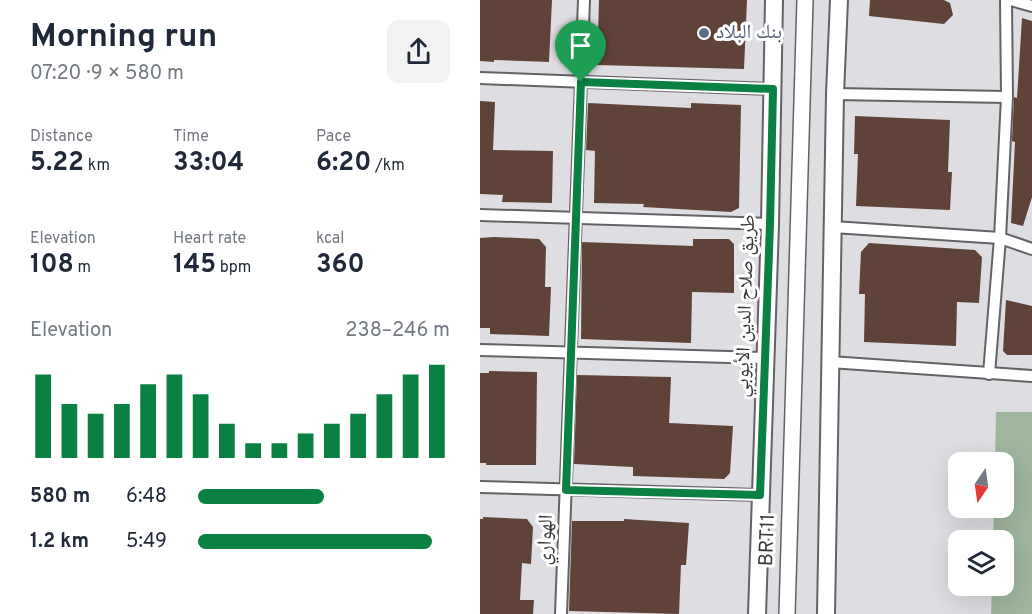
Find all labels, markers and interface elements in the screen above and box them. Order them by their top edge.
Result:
text: Morning run [30,17,217,59]
button: share [387,20,450,83]
pin [555,20,606,82]
place label: بنك البلاد [716,20,782,46]
marker: بنك البلاد [697,26,711,40]
icon: arrive [564,29,597,62]
text: 07:20 · 9 × 580 m [30,61,184,87]
text: Distance [30,127,93,147]
text: Time [173,127,209,147]
text: Pace [316,127,351,147]
text: 5.22 [30,147,84,180]
text: 33:04 [173,147,244,180]
text: 6:20 [316,147,371,180]
text: km [84,156,110,176]
text: /km [371,156,405,176]
street label: طريق صلاح الدين الأيوبي [730,214,763,398]
text: Elevation [30,229,96,249]
text: Heart rate [173,229,246,249]
text: kcal [316,229,344,249]
text: 108 [30,249,74,282]
text: 145 [173,249,216,282]
text: 360 [316,249,365,282]
text: m [74,258,91,278]
text: bpm [216,258,251,278]
text: Elevation [30,318,112,344]
text: 238–246 m [345,318,450,344]
north arrow [948,452,1014,518]
map controls [948,452,1014,596]
text: 580 m [30,484,90,510]
text: 6:48 [126,484,167,510]
street label: BRT11 [754,513,782,567]
street label: الهواري [532,514,561,566]
text: 1.2 km [30,529,89,555]
text: 5:49 [126,529,167,555]
button: layers [948,530,1014,596]

